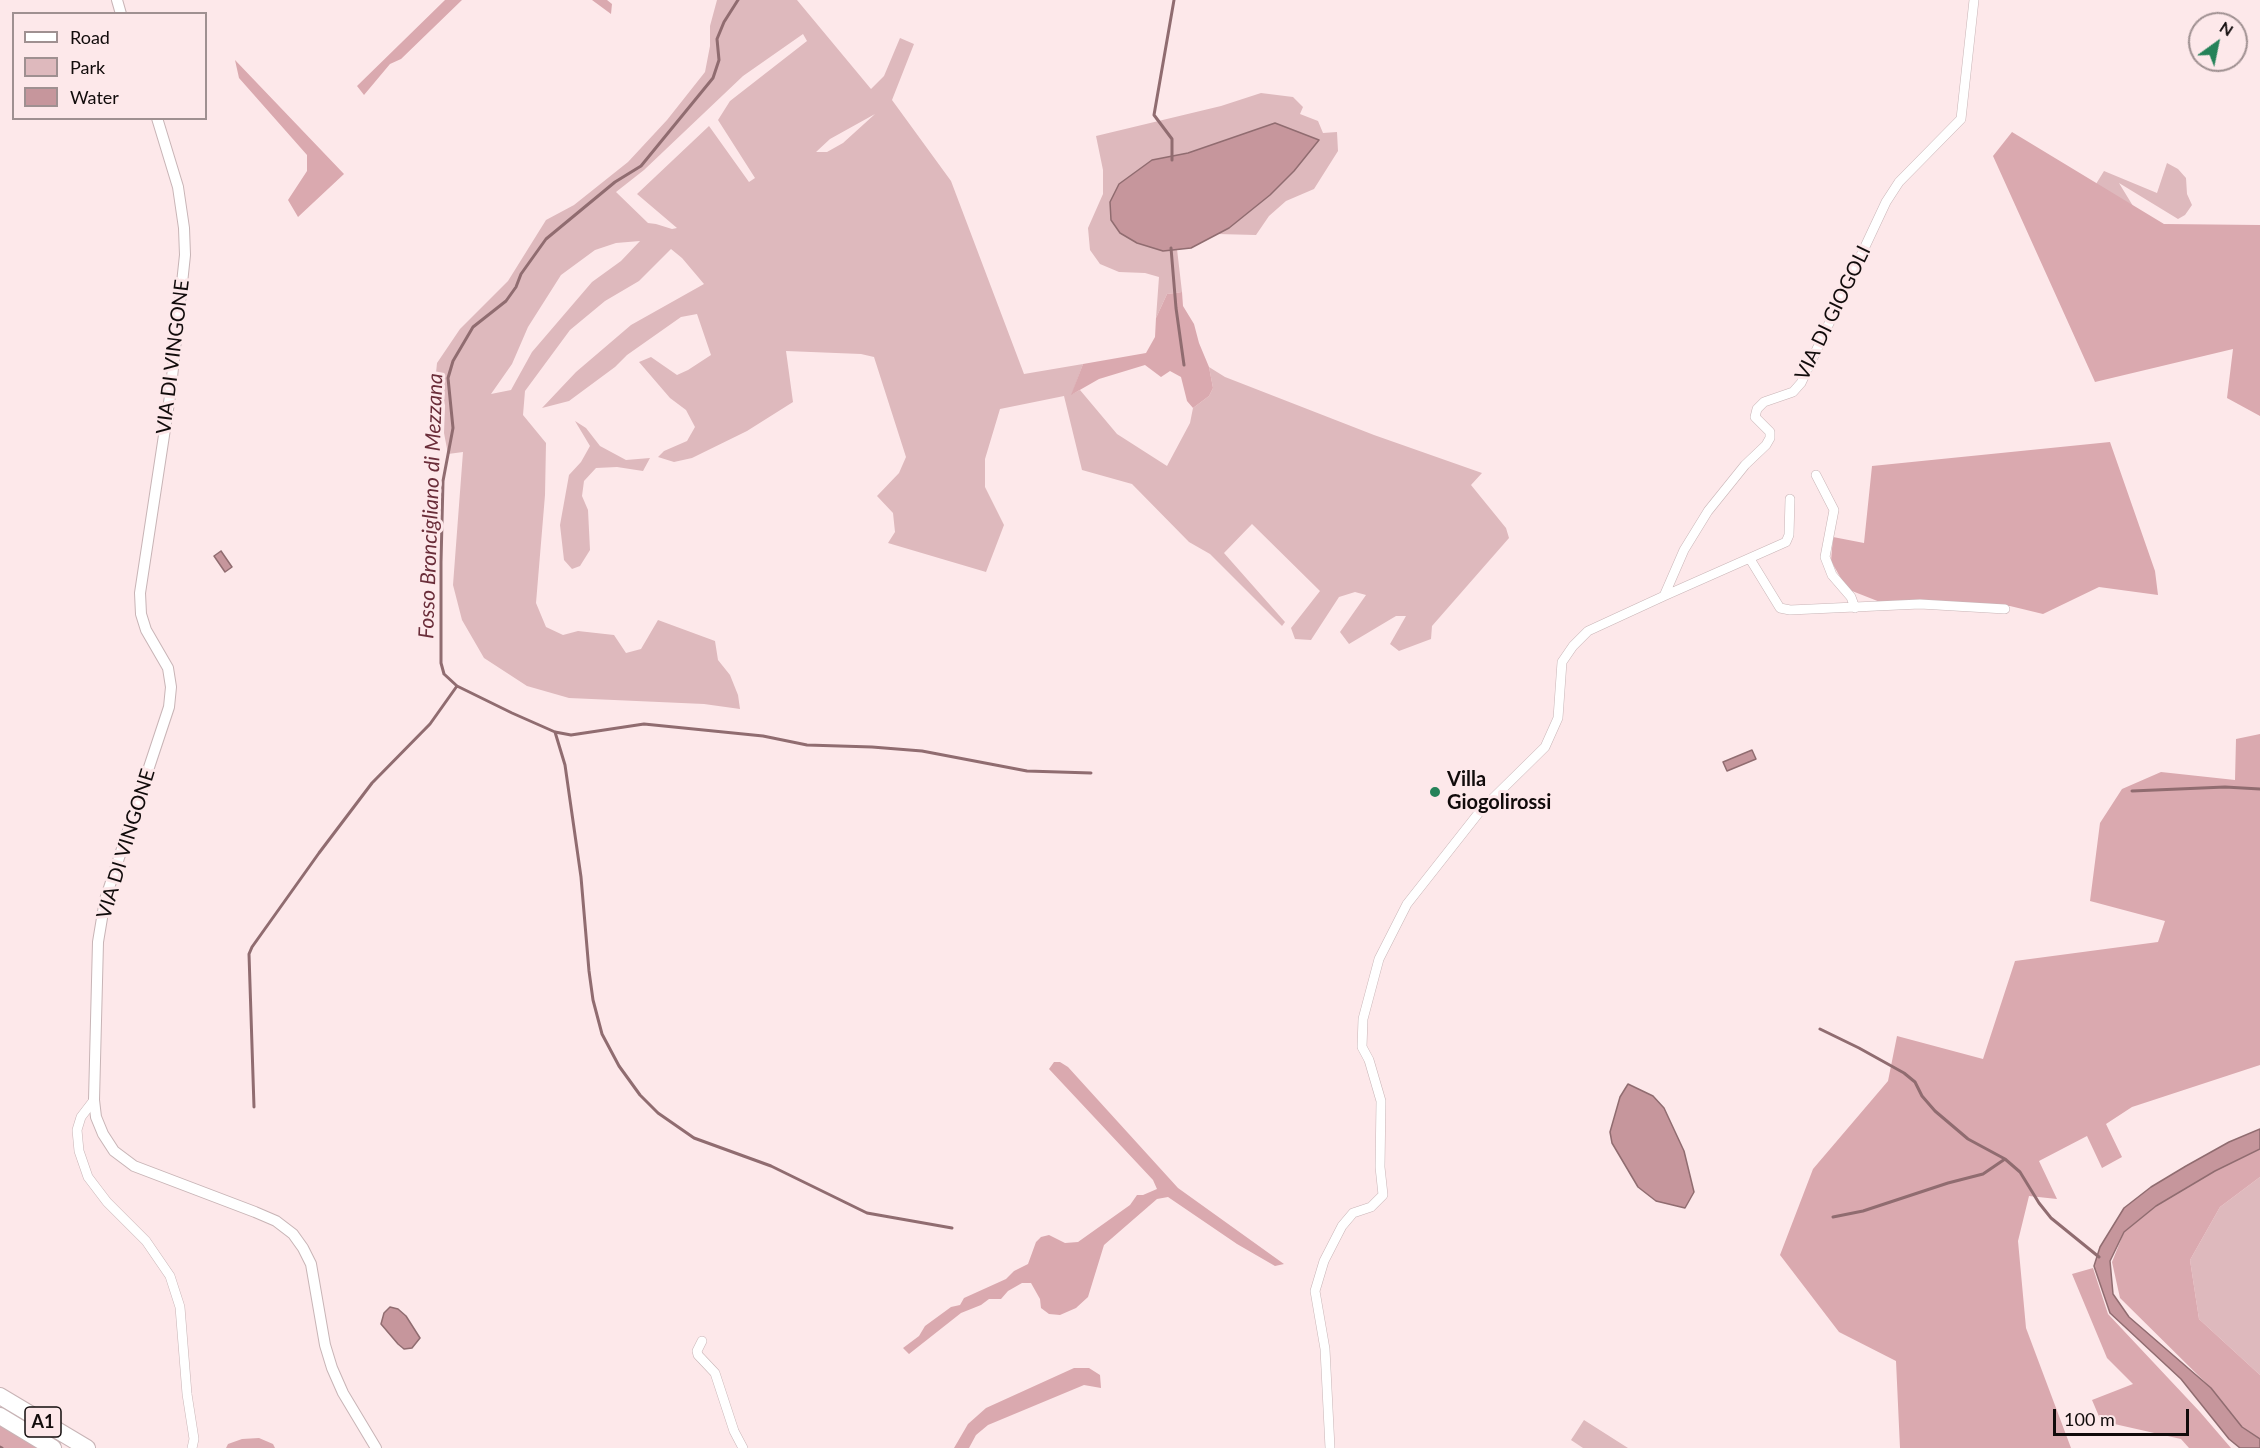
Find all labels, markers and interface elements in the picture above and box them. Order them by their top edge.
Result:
legend [12,12,207,120]
north arrow [2188,12,2248,72]
text: N [2217,17,2237,39]
text: Road [70,26,110,48]
text: Park [70,56,105,78]
text: Water [70,86,119,108]
street label: VIA DI GIOGOLI [1790,242,1876,384]
street label: VIA DI VINGONE [152,278,194,436]
water label: Fosso Broncigliano di Mezzana [414,373,448,639]
street label: VIA DI VINGONE [92,766,160,922]
place label: Villa Giogolirossi [1447,768,1551,815]
marker: Villa Giogolirossi [1428,785,1442,799]
scale bar [2056,1397,2192,1435]
road number: A1 [25,1407,61,1437]
text: 100 m [2064,1408,2115,1430]

